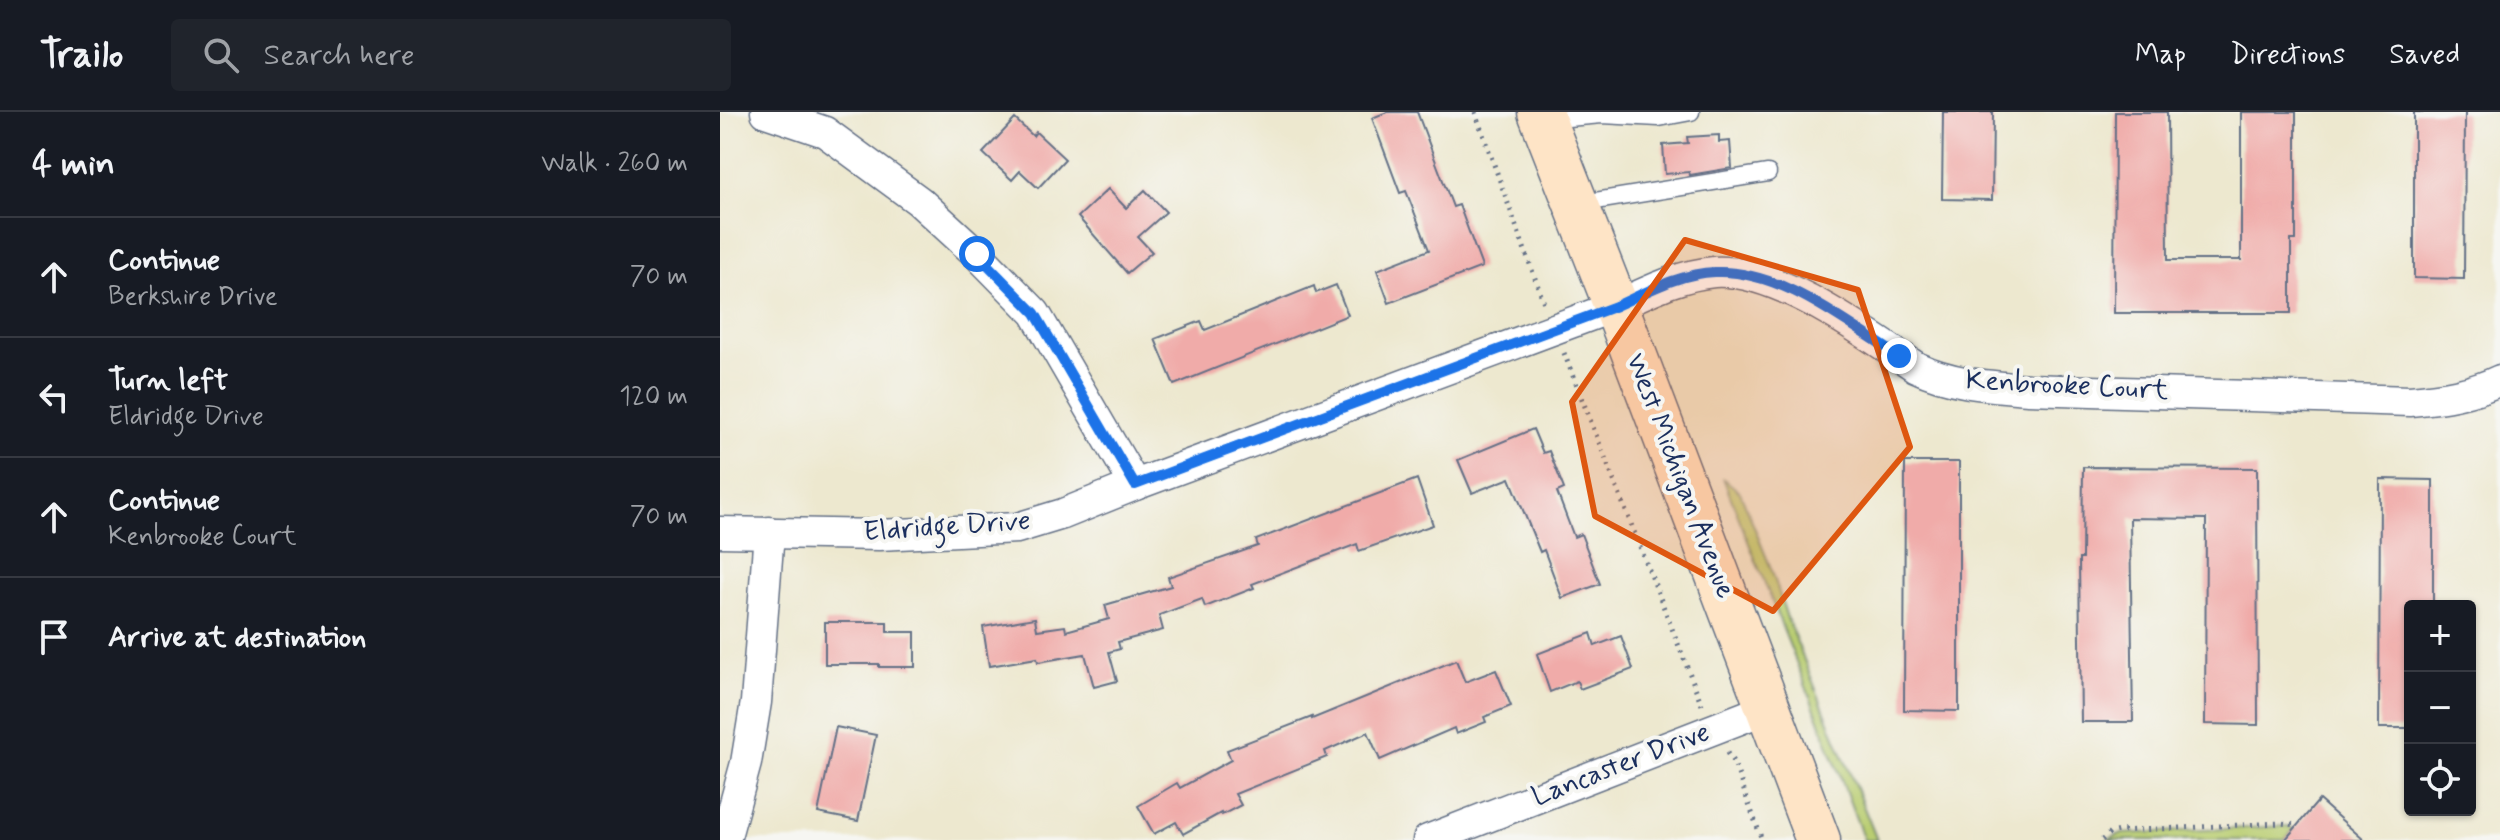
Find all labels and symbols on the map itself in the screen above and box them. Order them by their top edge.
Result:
route start [959,236,995,272]
route end [1881,338,1917,374]
street label: West Michigan Avenue [1616,348,1744,604]
street label: Kenbrooke Court [1965,362,2170,410]
street label: Eldridge Drive [862,503,1032,554]
street label: Lancaster Drive [1527,714,1715,816]

